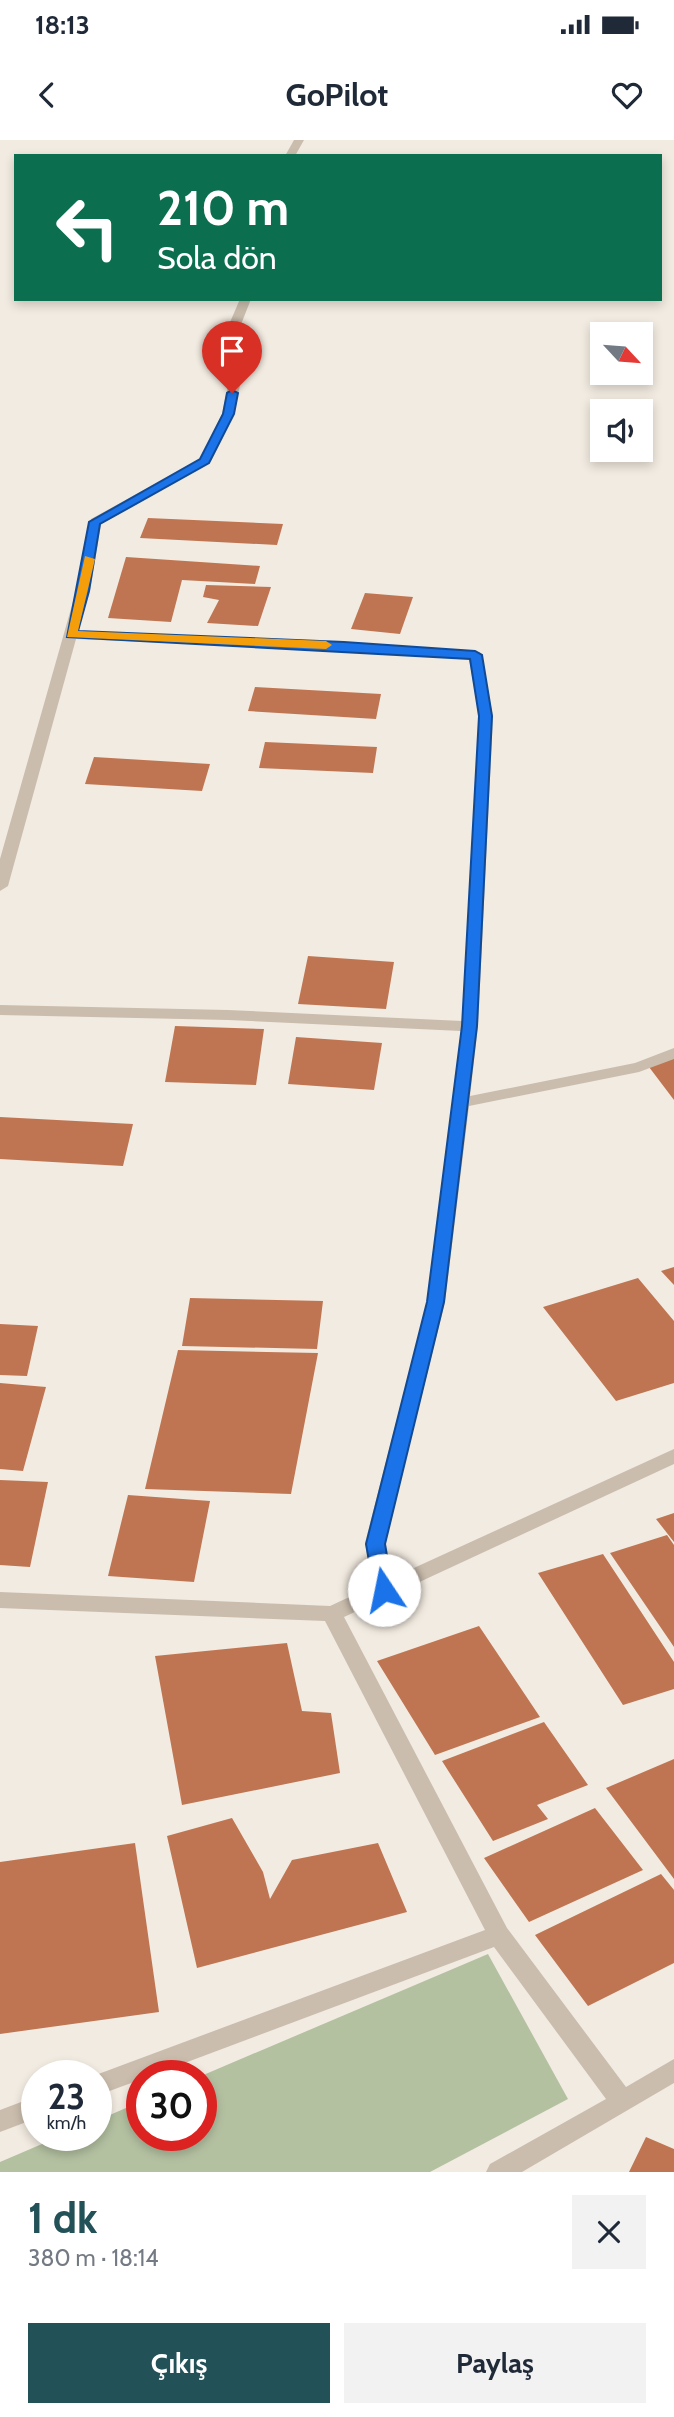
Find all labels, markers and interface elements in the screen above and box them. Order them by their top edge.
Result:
text: 18:13 [35,9,90,41]
text: GoPilot [286,75,388,114]
icon: back [28,76,66,114]
icon: heart [608,76,646,114]
text: 210 m [157,178,289,237]
icon: left [42,182,133,273]
text: Sola dön [157,238,277,277]
pin [202,321,262,393]
north arrow [590,322,653,385]
map controls [590,322,653,462]
icon: arrive [213,332,251,370]
button: sound [590,399,653,462]
position arrow [347,1553,421,1627]
speed limit sign: 30 [126,2060,217,2151]
text: 23 [48,2075,85,2118]
text: km/h [47,2112,86,2134]
text: 1 dk [28,2192,97,2244]
button: close [572,2195,646,2269]
text: 380 m · 18:14 [28,2244,159,2272]
button: Çıkış [28,2323,330,2403]
button: Paylaş [344,2323,646,2403]

